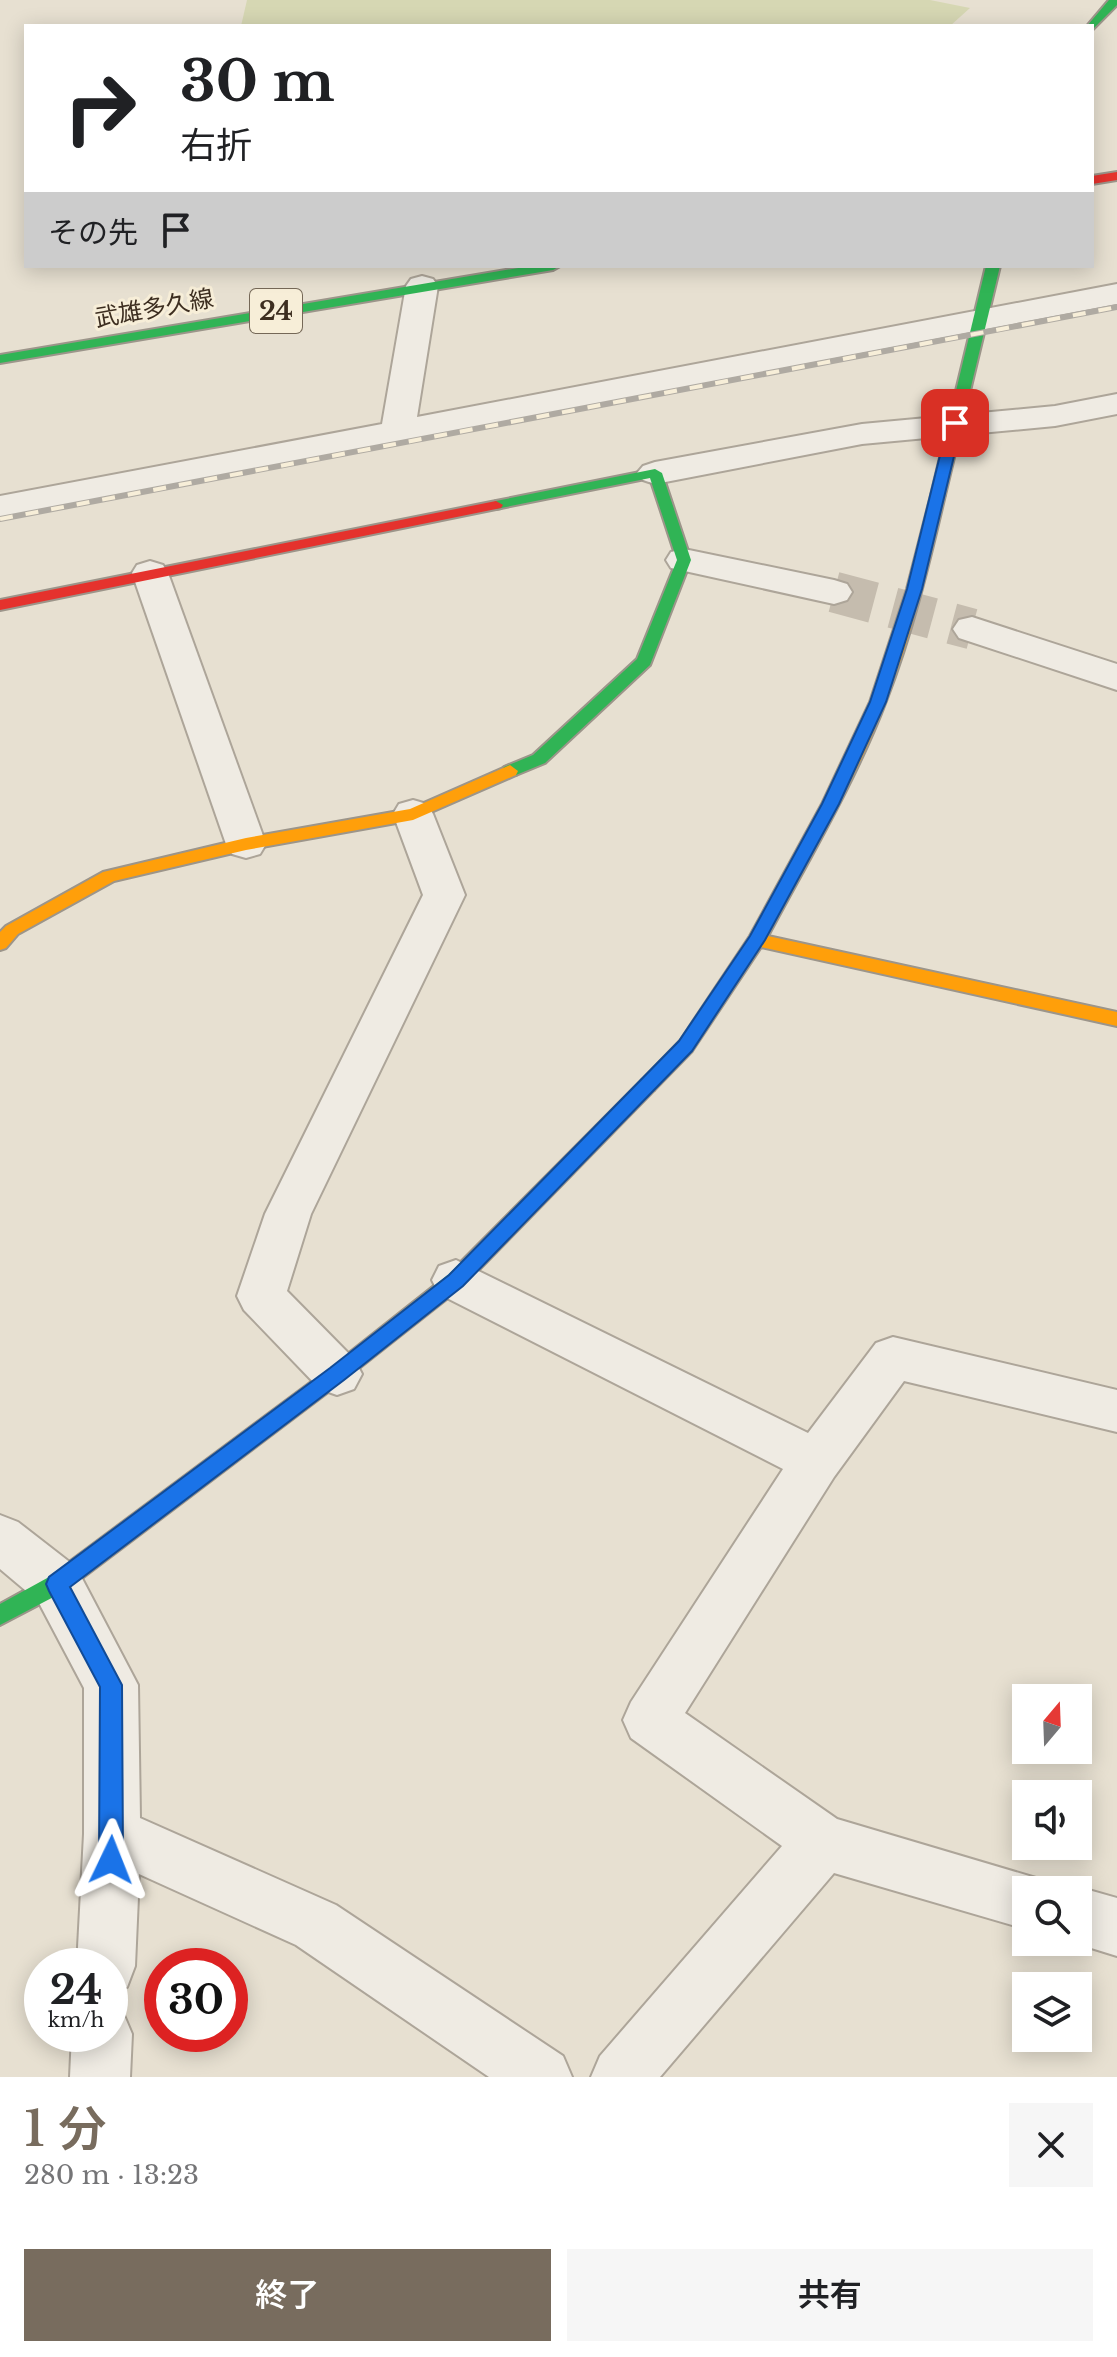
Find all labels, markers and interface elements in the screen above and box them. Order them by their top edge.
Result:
text: 30 m [180,47,335,116]
icon: right [48,56,152,160]
text: 右折 [180,123,252,168]
icon: arrive [154,208,198,252]
text: その先 [48,214,138,251]
street label: 武雄多久線 [92,283,216,333]
road number: 24 [250,289,302,333]
pin [921,389,989,457]
icon: arrive [933,401,977,445]
north arrow [1012,1684,1092,1764]
map controls [1012,1684,1092,2052]
button: sound [1012,1780,1092,1860]
position arrow [69,1818,153,1902]
button: search [1012,1876,1092,1956]
speed limit sign: 30 [144,1948,248,2052]
text: 24 [50,1965,102,2015]
button: layers [1012,1972,1092,2052]
text: km/h [48,2008,104,2032]
text: 1 分 [24,2099,106,2159]
button: close [1009,2103,1093,2187]
text: 280 m · 13:23 [24,2159,199,2191]
button: 終了 [24,2249,551,2341]
button: 共有 [567,2249,1093,2341]

